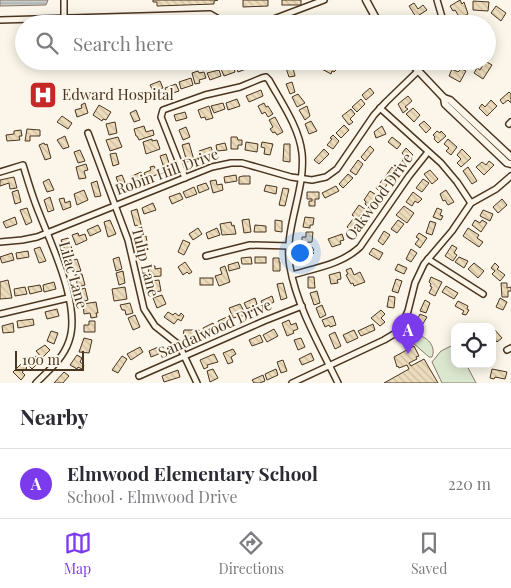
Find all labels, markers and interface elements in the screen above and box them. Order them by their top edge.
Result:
search box [15,15,496,70]
icon: search [33,29,61,57]
text: Search here [73,30,173,56]
hospital icon: Edward Hospital [28,80,58,110]
place label: Edward Hospital [62,84,174,104]
street label: Robin Hill Drive [112,143,221,199]
street label: Oakwood Drive [340,149,417,244]
street label: Tulip Lane [128,225,164,299]
street label: Lilac Lane [55,239,93,311]
your location [287,240,313,266]
street label: Sandalwood Drive [155,294,274,362]
pin: A [392,313,424,354]
map controls [451,323,496,368]
button: locate [451,323,496,368]
scale bar [15,348,84,371]
text: 100 m [22,350,60,369]
text: Nearby [20,402,89,430]
text: Elmwood Elementary School [67,460,318,486]
text: A [31,473,41,494]
text: 220 m [448,473,491,494]
text: School · Elmwood Drive [67,486,238,507]
tab: Map [64,529,92,578]
tab: Directions [219,529,284,578]
tab: Saved [411,529,447,578]

